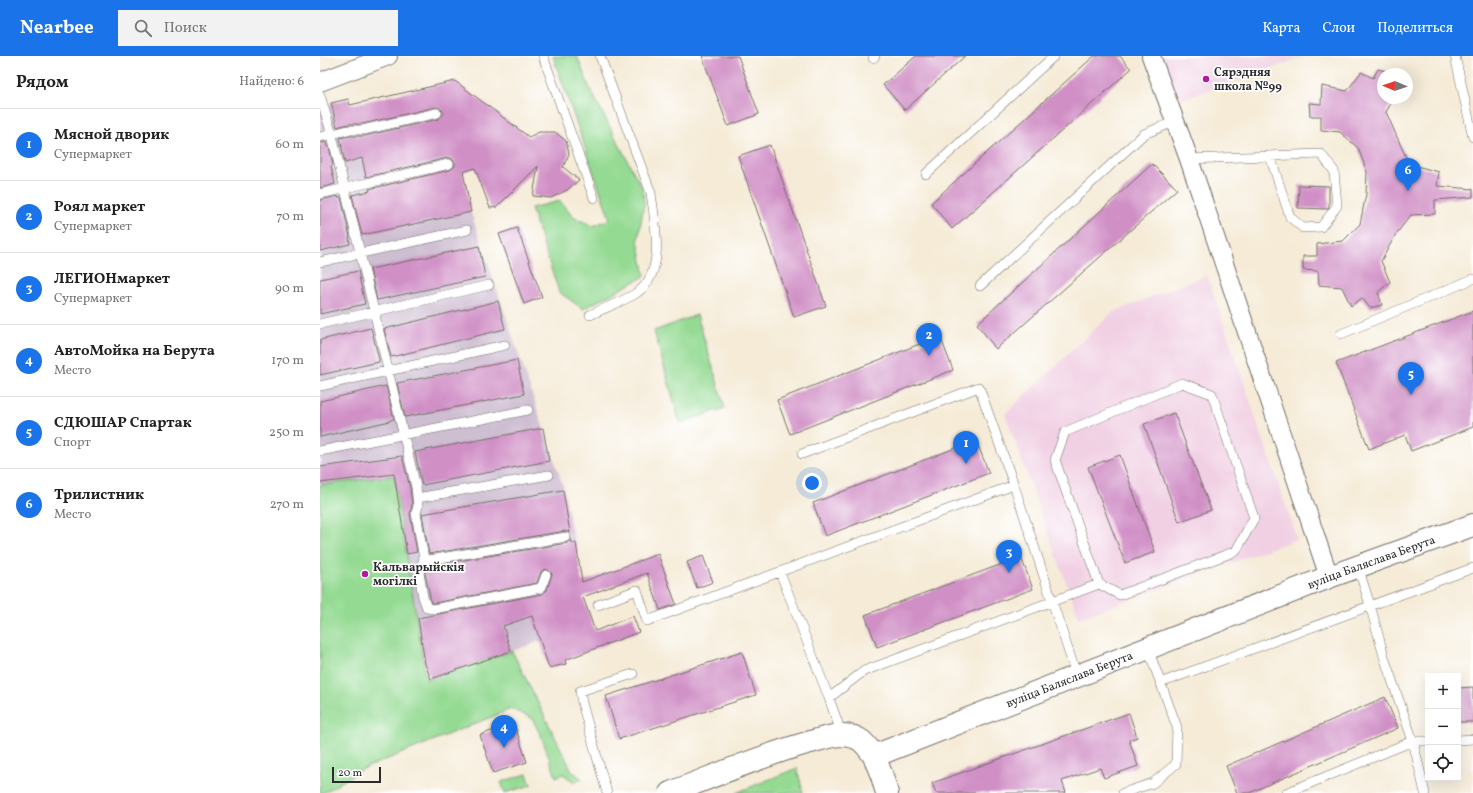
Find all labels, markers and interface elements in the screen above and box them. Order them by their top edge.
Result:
search box [118,10,398,46]
text: Nearbee [20,15,94,41]
icon: search [132,17,154,39]
text: Поиск [164,18,207,39]
text: Карта [1262,19,1300,38]
text: Слои [1322,19,1355,38]
text: Поделиться [1377,19,1453,38]
place label: Сярэдняя школа №99 [1214,65,1282,95]
north arrow [1377,68,1413,104]
text: Рядом [16,71,69,94]
text: Найдено: 6 [239,73,304,91]
marker: Сярэдняя школа №99 [1201,74,1211,84]
text: Мясной дворик [54,125,169,146]
text: 1 [26,136,32,154]
text: 60 m [276,136,304,154]
text: Супермаркет [54,146,132,164]
pin: 6 [1395,158,1421,191]
text: Роял маркет [54,197,145,218]
text: 2 [26,208,32,226]
text: 70 m [276,208,304,226]
text: Супермаркет [54,218,132,236]
text: ЛЕГИОНмаркет [54,269,170,290]
text: 3 [26,280,32,298]
text: 90 m [275,280,304,298]
text: Супермаркет [54,290,132,308]
pin: 2 [916,323,942,356]
text: АвтоМойка на Берута [54,341,215,362]
text: 4 [25,352,33,370]
text: 170 m [271,352,304,370]
text: Место [54,362,91,380]
pin: 5 [1398,362,1424,395]
text: СДЮШАР Спартак [54,413,192,434]
text: 5 [26,424,32,442]
text: 250 m [269,424,304,442]
pin: 1 [953,431,979,464]
text: Спорт [54,434,91,452]
your location [802,473,822,493]
text: Трилистник [54,485,144,506]
text: 6 [25,496,33,514]
text: 270 m [270,496,304,514]
text: Место [54,506,91,524]
street label: вуліца Баляслава Берута [1305,532,1438,594]
pin: 3 [996,540,1022,573]
place label: Кальварыйскія могілкі [373,560,465,590]
marker: Кальварыйскія могілкі [360,569,370,579]
street label: вуліца Баляслава Берута [1004,648,1135,712]
map controls [1425,673,1461,781]
button: + [1425,673,1461,709]
button: − [1425,709,1461,745]
pin: 4 [491,715,517,748]
button: locate [1425,745,1461,781]
scale bar [332,765,381,784]
text: 20 m [338,766,362,781]

